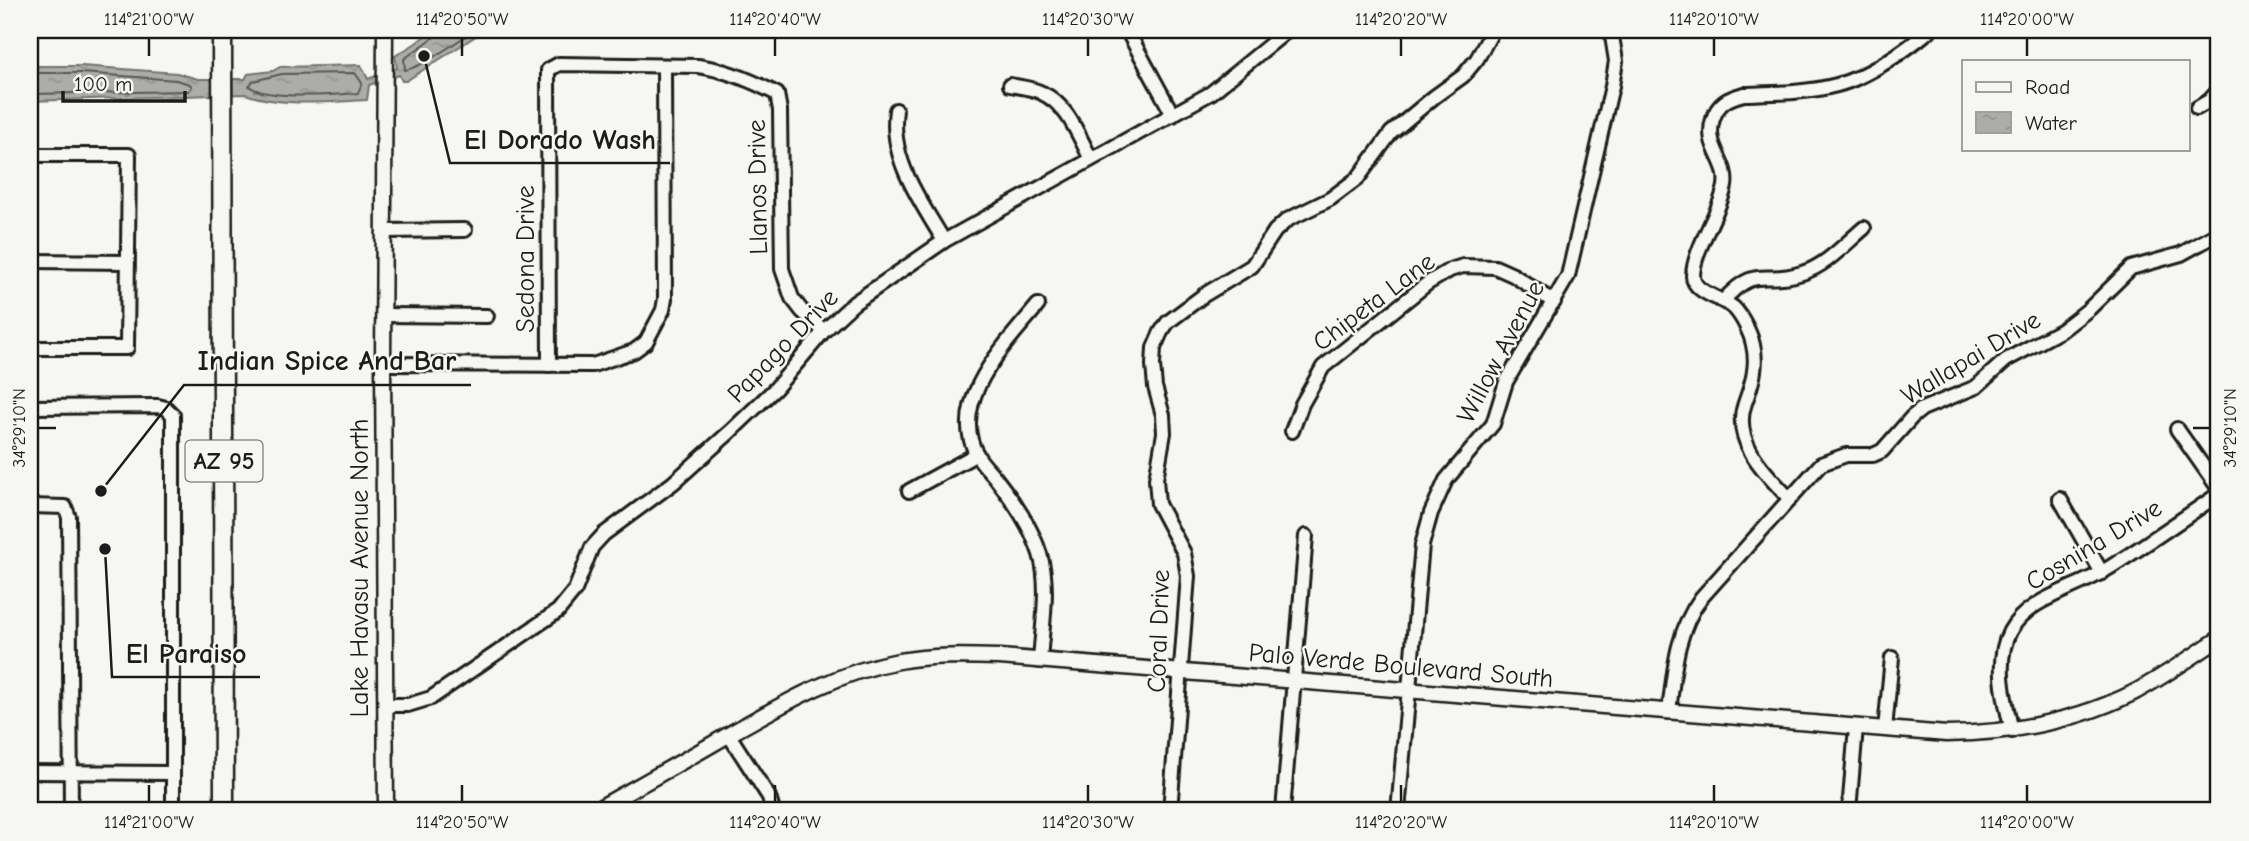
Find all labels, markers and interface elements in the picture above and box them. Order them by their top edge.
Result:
text: 114°21'00"W [104,9,194,30]
text: 114°20'50"W [416,9,509,30]
text: 114°20'40"W [729,9,821,30]
text: 114°20'30"W [1042,9,1134,30]
text: 114°20'20"W [1355,9,1447,30]
text: 114°20'10"W [1669,9,1759,30]
text: 114°20'00"W [1980,9,2074,30]
scale bar [63,60,186,104]
legend [1962,60,2190,150]
text: 100 m [74,72,132,96]
text: Road [2025,75,2070,99]
text: Water [2025,111,2078,135]
callout: El Dorado Wash [450,114,670,163]
street label: Llanos Drive [742,119,774,255]
text: El Dorado Wash [464,124,656,156]
street label: Sedona Drive [511,185,541,333]
street label: Chipeta Lane [1307,246,1441,358]
street label: Willow Avenue [1451,276,1551,428]
street label: Papago Drive [721,283,845,409]
street label: Wallapai Drive [1896,305,2046,411]
callout: Indian Spice And Bar [184,336,471,385]
text: Indian Spice And Bar [198,345,457,377]
text: 34°29'10"N [9,388,30,468]
text: 34°29'10"N [2220,388,2241,468]
street label: Lake Havasu Avenue North [345,419,375,717]
road number: AZ 95 [186,440,262,482]
street label: Cosnina Drive [2021,493,2167,597]
street label: Coral Drive [1142,569,1176,693]
callout: El Paraiso [112,628,260,677]
text: El Paraiso [126,638,246,670]
street label: Palo Verde Boulevard South [1247,638,1555,694]
text: 114°21'00"W [104,812,194,833]
text: 114°20'50"W [416,812,509,833]
text: 114°20'40"W [729,812,821,833]
text: 114°20'30"W [1042,812,1134,833]
text: 114°20'20"W [1355,812,1447,833]
text: 114°20'10"W [1669,812,1759,833]
text: 114°20'00"W [1980,812,2074,833]

